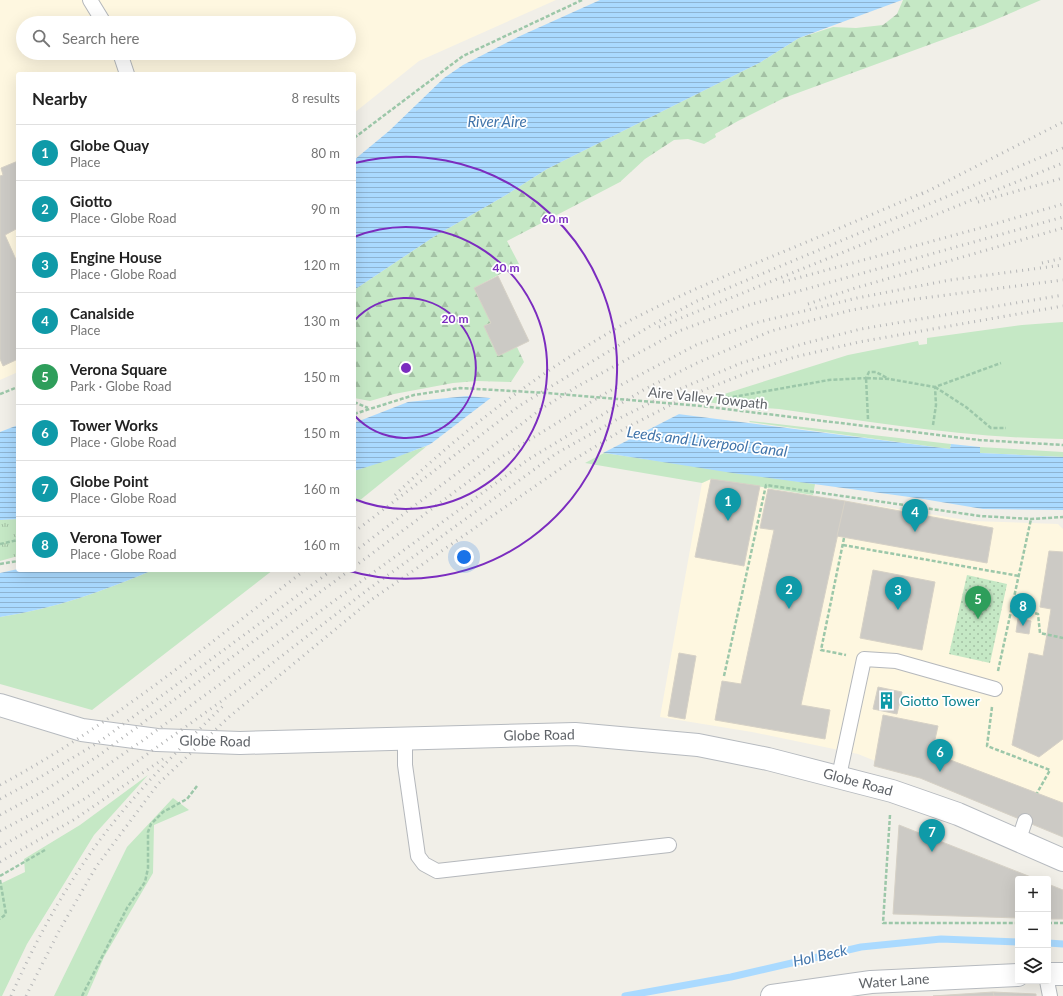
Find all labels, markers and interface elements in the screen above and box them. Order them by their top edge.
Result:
search box [16,16,356,60]
icon: search [30,27,52,49]
text: Search here [62,29,139,47]
text: Nearby [32,88,87,109]
text: 8 results [292,90,340,106]
water label: River Aire [467,112,527,130]
text: Globe Quay [70,136,149,154]
text: 1 [41,145,49,161]
text: 80 m [311,145,340,161]
text: Place [70,154,100,170]
text: Giotto [70,192,112,210]
text: 2 [41,201,49,217]
text: 90 m [311,201,340,217]
text: Place · Globe Road [70,210,176,226]
text: 60 m [542,211,568,226]
text: Engine House [70,248,162,266]
text: 3 [41,257,49,273]
text: 120 m [303,257,340,273]
text: 40 m [493,260,519,275]
text: Place · Globe Road [70,266,176,282]
text: Canalside [70,304,134,322]
text: 20 m [442,311,468,326]
text: 4 [41,313,49,329]
text: 130 m [303,313,340,329]
text: Place [70,322,100,338]
text: Verona Square [70,360,167,378]
centre of rings [399,361,413,375]
text: 5 [41,369,49,385]
text: 150 m [303,369,340,385]
text: Park · Globe Road [70,378,172,394]
street label: Aire Valley Towpath [647,383,769,412]
text: Tower Works [70,416,158,434]
water label: Leeds and Liverpool Canal [626,422,789,460]
text: 6 [41,425,49,441]
text: 150 m [303,425,340,441]
text: Place · Globe Road [70,434,176,450]
text: Globe Point [70,472,149,490]
text: 7 [41,481,49,497]
text: 160 m [303,481,340,497]
pin: 1 [715,488,741,521]
text: Place · Globe Road [70,490,176,506]
pin: 4 [902,499,928,532]
text: Verona Tower [70,528,162,546]
text: 8 [41,537,49,553]
text: 160 m [303,537,340,553]
text: Place · Globe Road [70,546,176,562]
your location [454,547,474,567]
pin: 2 [776,576,802,609]
pin: 3 [885,577,911,610]
pin: 5 [965,586,991,619]
pin: 8 [1010,593,1036,626]
building icon: Giotto Tower [877,691,897,711]
place label: Giotto Tower [900,692,980,709]
street label: Globe Road [503,725,575,744]
street label: Globe Road [179,731,251,750]
pin: 6 [927,739,953,772]
street label: Globe Road [822,764,895,799]
pin: 7 [919,819,945,852]
map controls [1015,876,1051,984]
button: + [1015,876,1051,912]
button: − [1015,912,1051,948]
water label: Hol Beck [791,940,850,970]
button: layers [1015,948,1051,984]
street label: Water Lane [858,970,930,991]

